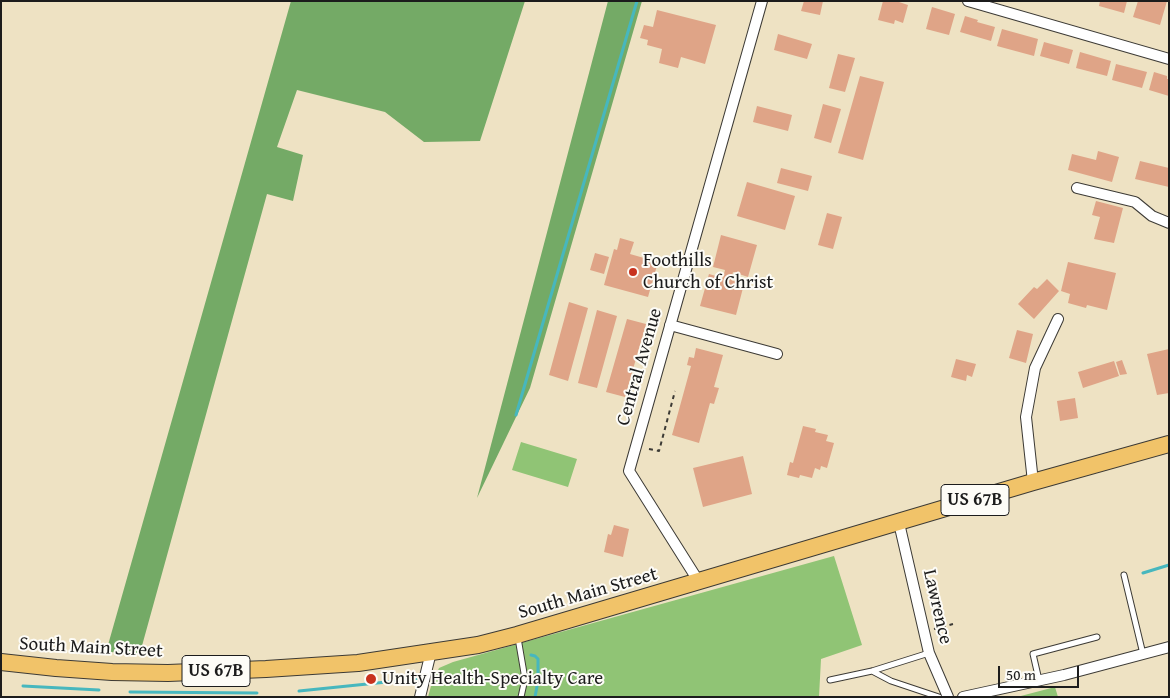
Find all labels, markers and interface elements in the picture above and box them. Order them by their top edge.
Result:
place label: Foothills Church of Christ [643,250,773,294]
marker: Foothills Church of Christ [627,266,639,278]
street label: Central Avenue [612,306,668,428]
road number: US 67B [941,484,1009,516]
street label: South Main Street [516,563,660,625]
street label: Lawrence [917,567,957,647]
street label: South Main Street [19,633,163,663]
road number: US 67B [182,656,250,686]
scale bar [1000,656,1081,688]
text: 50 m [1006,664,1036,685]
place label: Unity Health-Specialty Care [382,668,603,690]
marker: Unity Health-Specialty Care [364,672,378,686]

